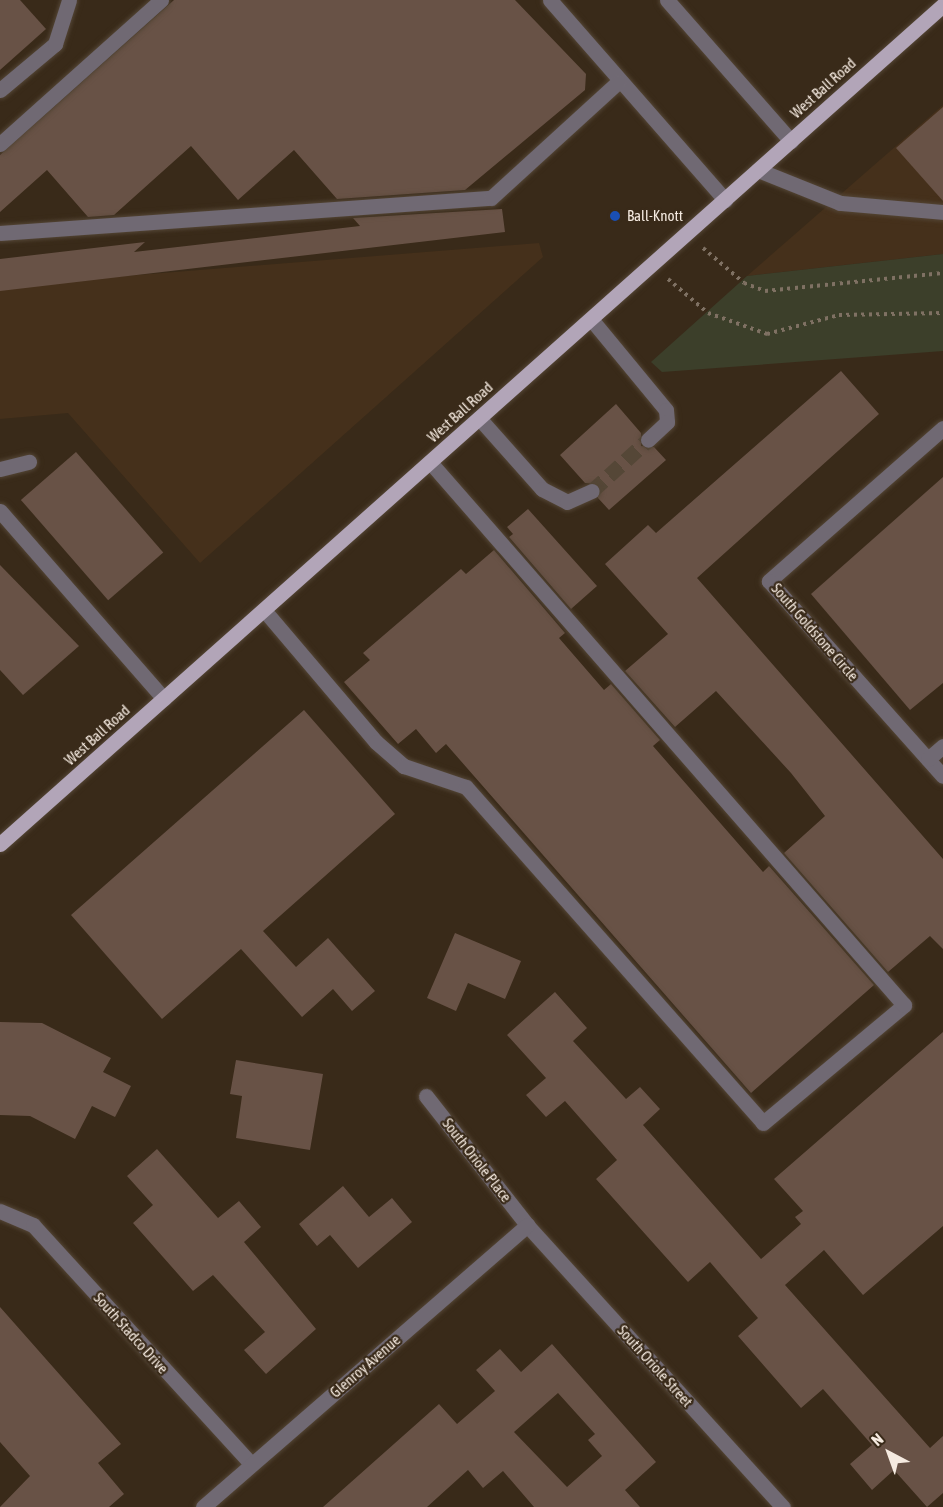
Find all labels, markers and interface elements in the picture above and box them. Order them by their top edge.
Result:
street label: West Ball Road [787,54,859,122]
place label: Ball-Knott [627,207,683,225]
marker: Ball-Knott [608,209,622,223]
street label: West Ball Road [424,378,496,446]
street label: South Goldstone Circle [768,579,862,685]
street label: West Ball Road [61,701,133,769]
street label: South Oriole Place [439,1115,515,1205]
street label: South Stadco Drive [90,1289,172,1377]
street label: South Oriole Street [614,1322,696,1410]
street label: Glenroy Avenue [326,1331,404,1401]
north arrow [859,1423,919,1483]
text: N [868,1430,887,1449]

